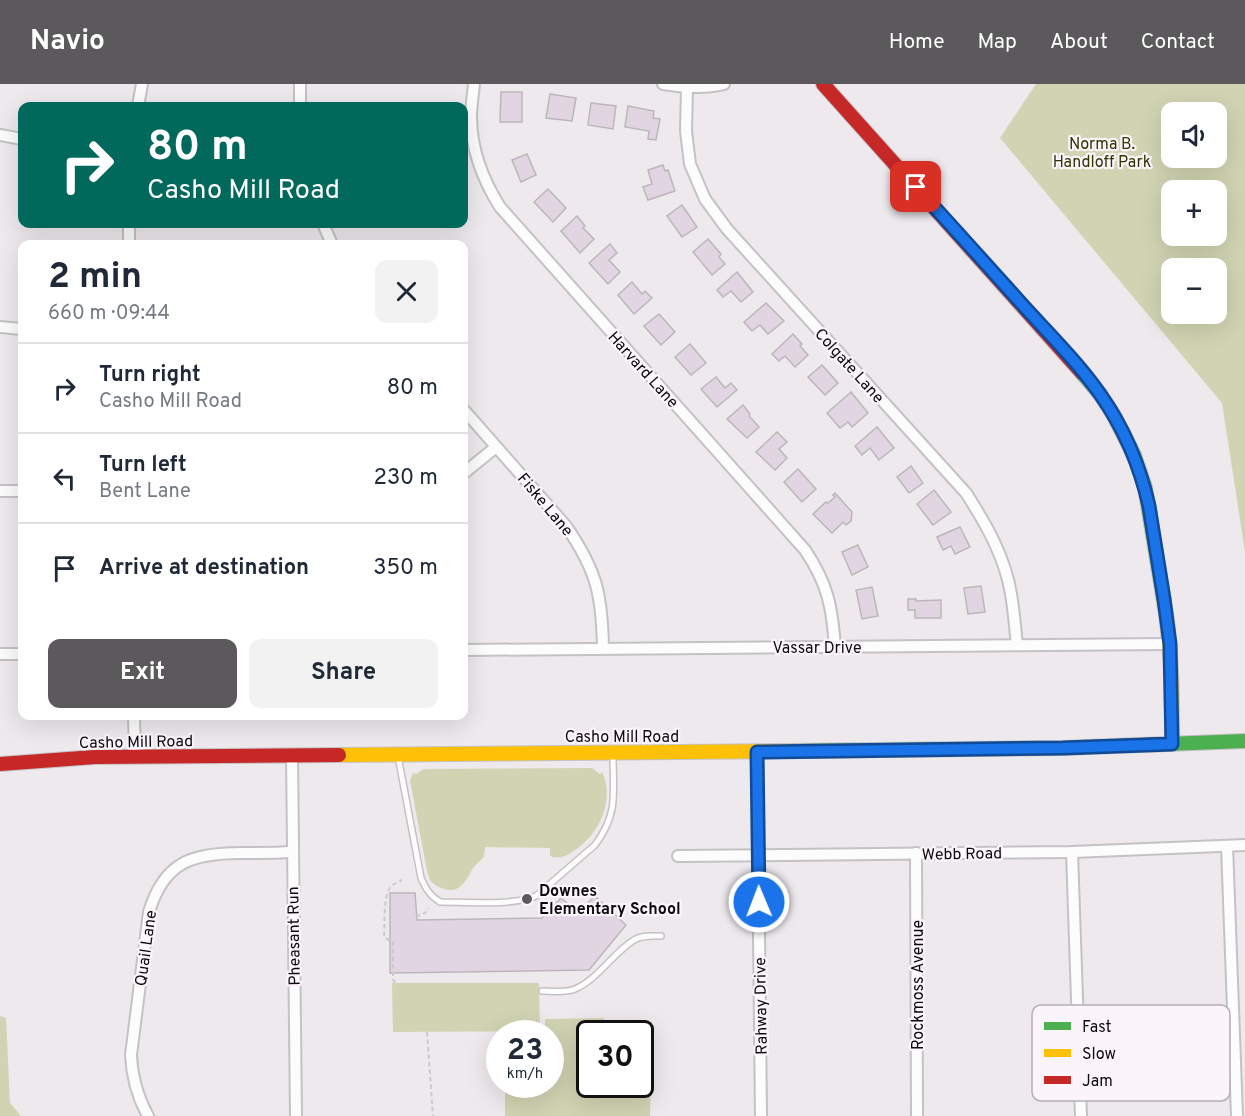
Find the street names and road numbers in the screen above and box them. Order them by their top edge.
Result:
street label: Colgate Lane [809,325,888,408]
street label: Harvard Lane [603,328,682,413]
street label: Fiske Lane [512,470,577,541]
street label: Vassar Drive [772,639,862,659]
street label: Casho Mill Road [565,728,679,748]
street label: Casho Mill Road [79,732,193,754]
street label: Webb Road [922,844,1002,866]
street label: Pheasant Run [284,886,306,986]
street label: Quail Lane [132,909,162,988]
street label: Rockmoss Avenue [909,920,929,1050]
street label: Rahway Drive [751,957,773,1055]

